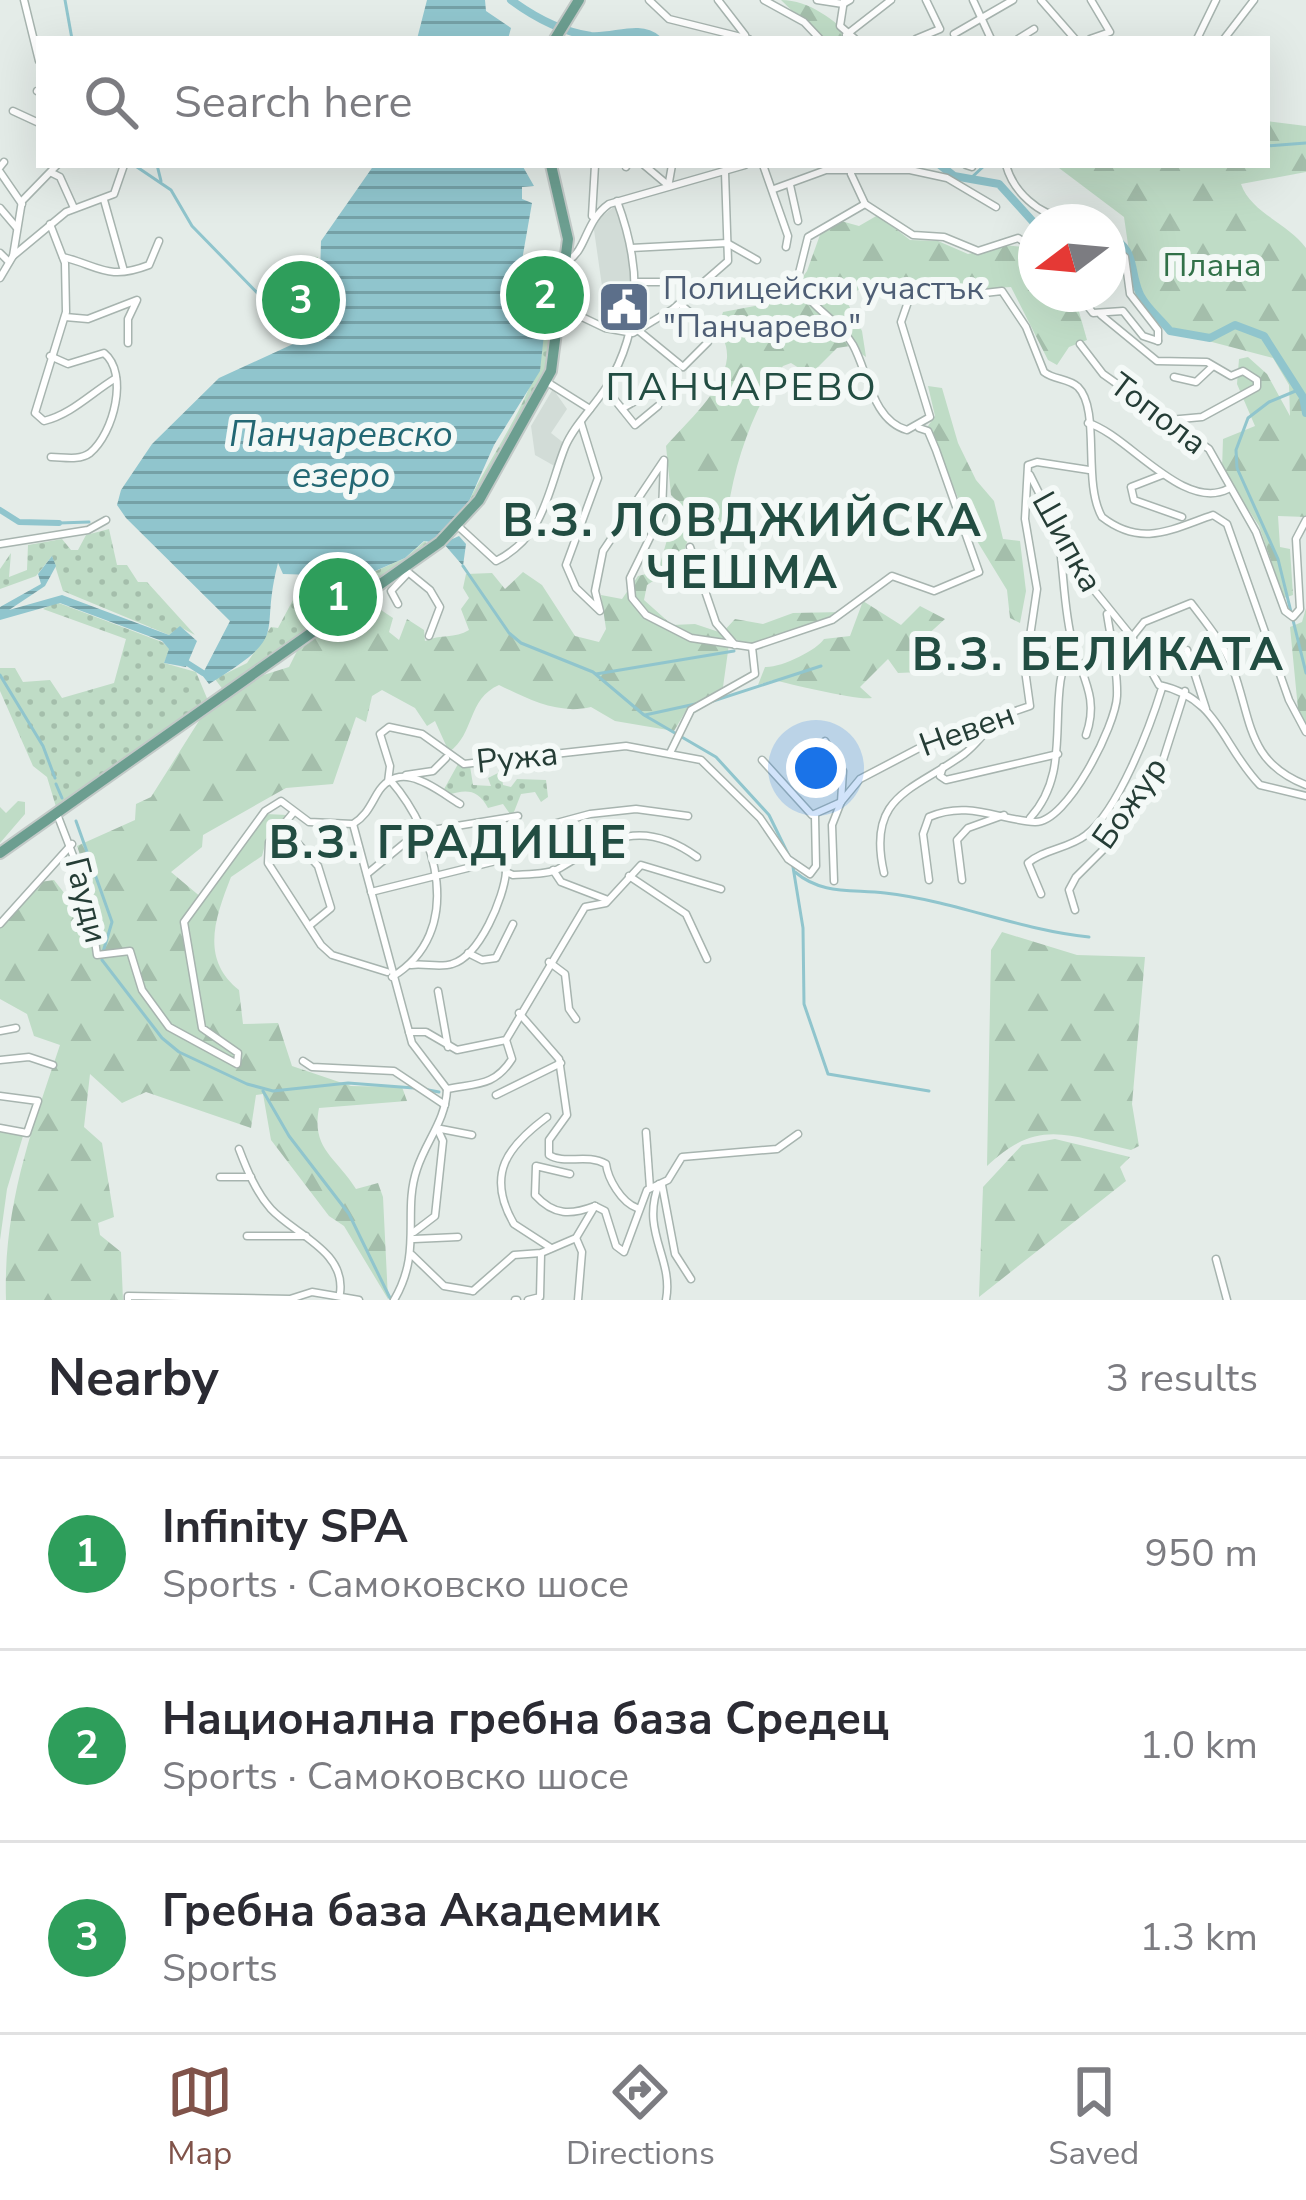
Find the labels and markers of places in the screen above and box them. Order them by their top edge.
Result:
pin: 2 [506,250,584,340]
pin: 3 [262,255,340,345]
place label: Полицейски участък "Панчарево" [663,266,984,349]
public building icon: Полицейски участък "Панчарево" [596,279,652,335]
pin: 1 [299,552,377,642]

